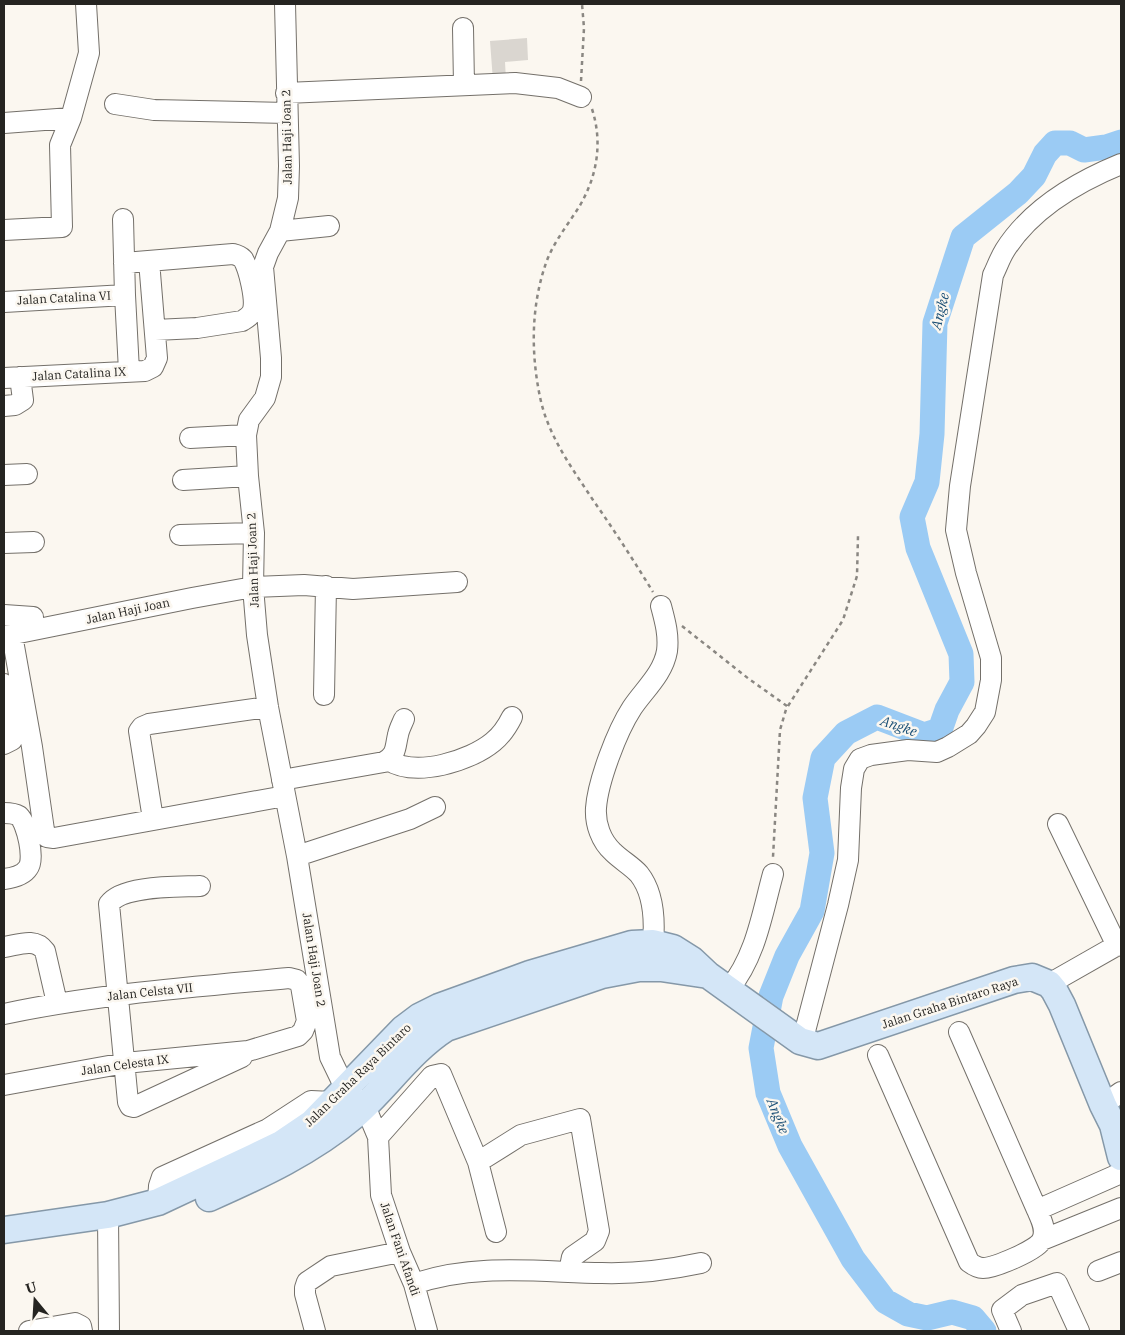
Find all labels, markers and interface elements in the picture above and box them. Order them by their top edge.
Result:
street label: Jalan Haji Joan 2 [278,89,295,185]
street label: Jalan Catalina VI [17,288,111,307]
water label: Angke [927,290,953,332]
street label: Jalan Catalina IX [32,364,126,383]
street label: Jalan Haji Joan 2 [243,512,262,608]
street label: Jalan Haji Joan [85,594,171,627]
water label: Angke [878,711,920,741]
street label: Jalan Haji Joan 2 [300,912,329,1008]
street label: Jalan Graha Bintaro Raya [880,973,1020,1032]
street label: Jalan Celsta VII [106,980,193,1003]
street label: Jalan Graha Raya Bintaro [301,1020,414,1129]
street label: Jalan Celesta IX [80,1051,170,1078]
water label: Angke [762,1094,794,1137]
street label: Jalan Fani Afandi [377,1200,424,1298]
north arrow [10,1275,60,1325]
text: U [23,1277,39,1298]

